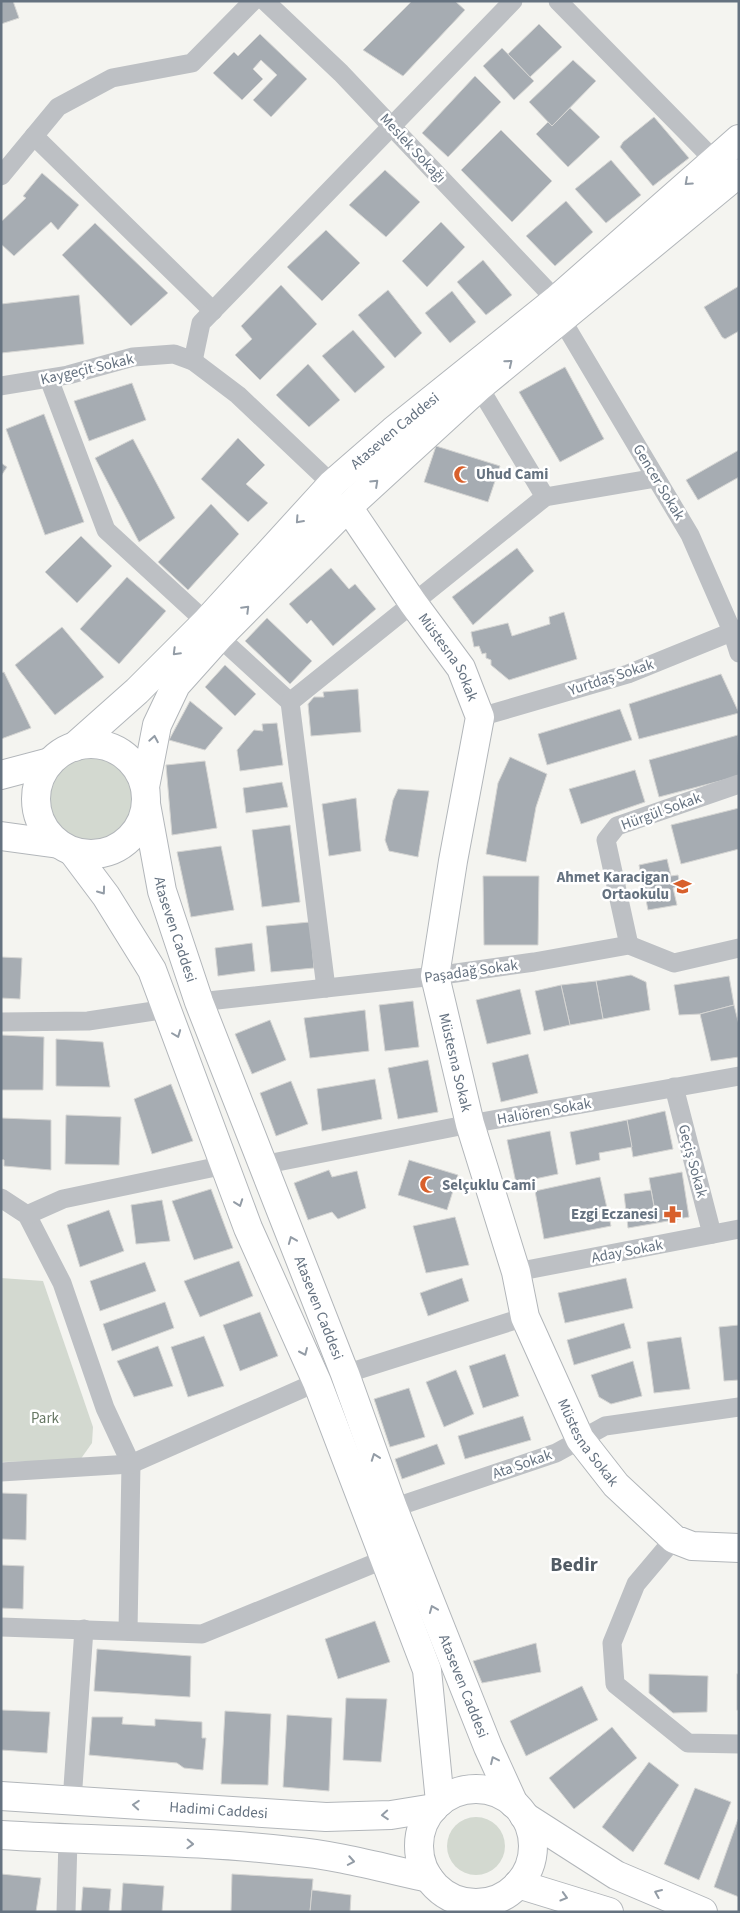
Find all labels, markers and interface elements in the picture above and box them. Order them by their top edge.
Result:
street label: Meslek Sokağı [375,109,451,188]
one-way arrow [685,176,694,185]
street label: Kaygeçit Sokak [38,348,136,390]
one-way arrow [503,361,512,369]
street label: Ataseven Caddesi [346,388,444,474]
street label: Gencer Sokak [628,440,690,525]
mosque icon: Uhud Cami [452,464,472,484]
place label: Uhud Cami [476,464,548,485]
one-way arrow [369,480,378,489]
one-way arrow [296,515,305,524]
one-way arrow [240,606,249,615]
street label: Müstesna Sokak [413,609,483,705]
one-way arrow [173,646,182,655]
street label: Yurtdaş Sokak [565,654,657,701]
one-way arrow [149,735,159,744]
street label: Hürgül Sokak [618,787,705,836]
place label: Ahmet Karacigan Ortaokulu [556,867,669,905]
street label: Ataseven Caddesi [149,875,202,985]
school or university icon: Ahmet Karacigan Ortaokulu [673,876,693,896]
one-way arrow [96,885,105,895]
street label: Paşadağ Sokak [423,954,520,988]
street label: Müstesna Sokak [433,1011,477,1115]
one-way arrow [171,1030,181,1038]
street label: Halıören Sokak [495,1093,593,1130]
street label: Geçiş Sokak [673,1122,713,1201]
mosque icon: Selçuklu Cami [418,1175,438,1195]
place label: Selçuklu Cami [442,1175,536,1196]
one-way arrow [233,1198,243,1207]
place label: Ezgi Eczanesi [571,1204,658,1225]
pharmacy icon: Ezgi Eczanesi [662,1204,682,1224]
street label: Aday Sokak [590,1234,665,1269]
one-way arrow [287,1236,298,1245]
street label: Ataseven Caddesi [289,1253,348,1363]
one-way arrow [298,1347,308,1356]
street label: Müstesna Sokak [552,1395,624,1491]
park label: Park [31,1408,60,1429]
street label: Ata Sokak [490,1444,555,1484]
one-way arrow [371,1453,381,1462]
district label: Bedir [550,1551,598,1579]
one-way arrow [429,1605,439,1614]
street label: Ataseven Caddesi [433,1631,493,1741]
one-way arrow [489,1756,500,1765]
street label: Hadimi Caddesi [169,1797,268,1824]
one-way arrow [132,1799,140,1810]
one-way arrow [381,1809,389,1820]
one-way arrow [186,1838,194,1849]
one-way arrow [347,1856,355,1866]
one-way arrow [654,1889,663,1899]
one-way arrow [559,1892,568,1902]

